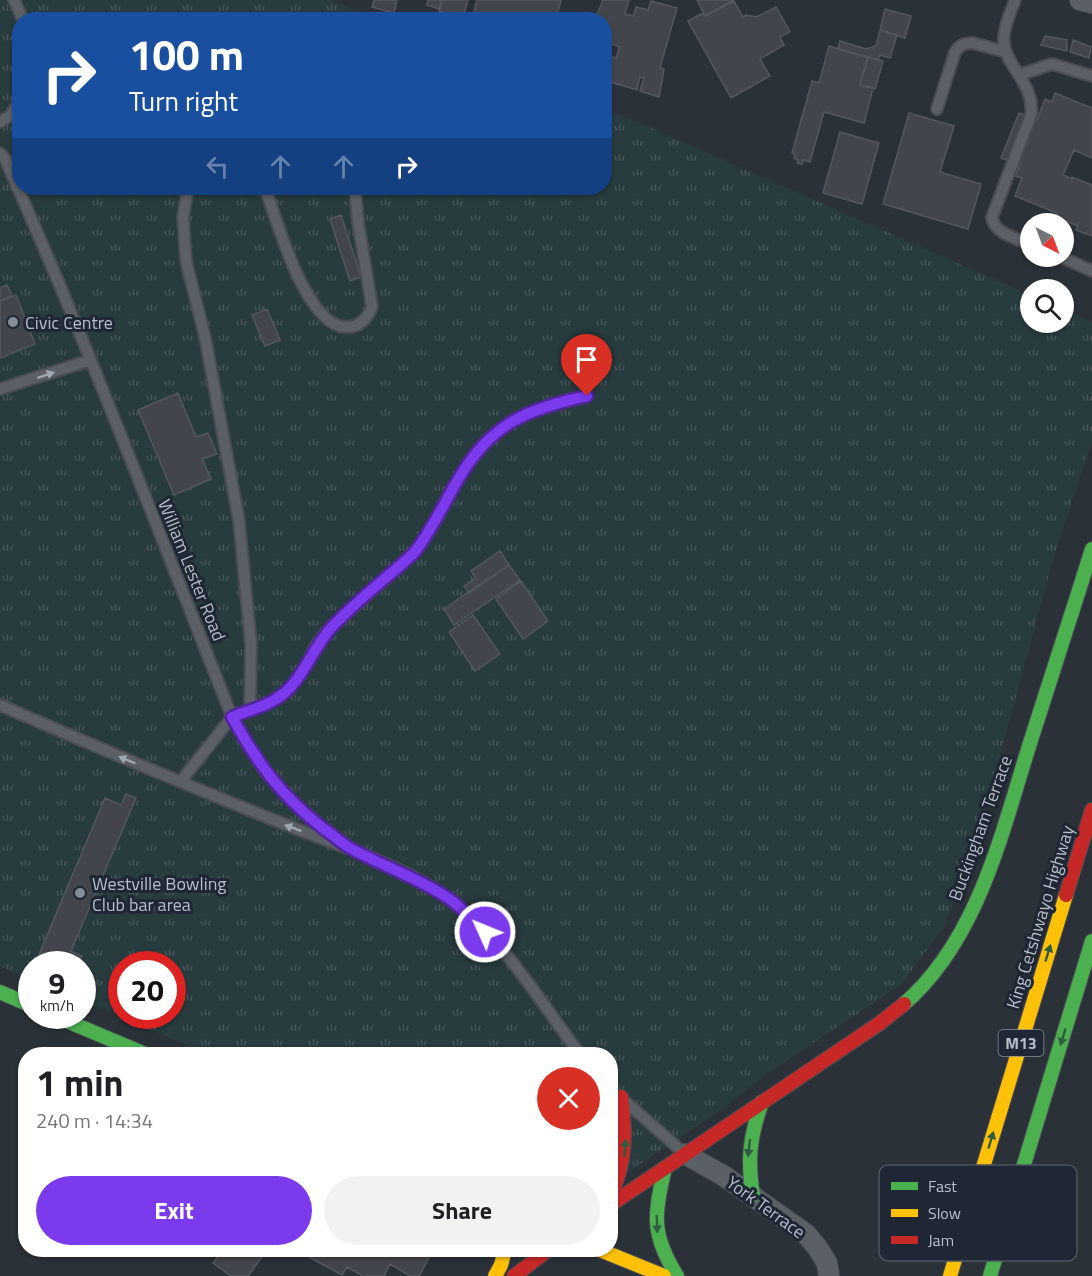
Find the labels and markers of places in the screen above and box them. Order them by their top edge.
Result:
place label: Civic Centre [25,309,113,336]
marker: Civic Centre [6,315,20,329]
pin [561,334,612,396]
place label: Westville Bowling Club bar area [92,870,227,918]
marker: Westville Bowling Club bar area [73,886,87,900]

